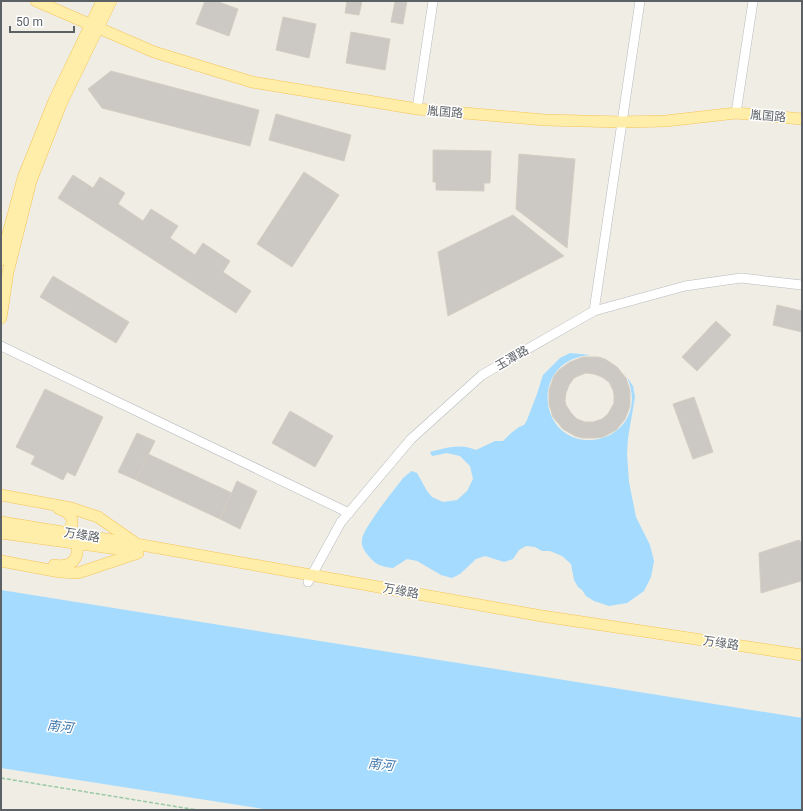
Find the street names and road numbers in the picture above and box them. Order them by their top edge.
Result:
street label: 胤国路 [426,103,464,121]
street label: 胤国路 [749,107,787,125]
street label: 玉潭路 [493,343,531,373]
street label: 万缘路 [63,525,101,545]
street label: 万缘路 [382,581,420,601]
street label: 万缘路 [702,634,740,652]

